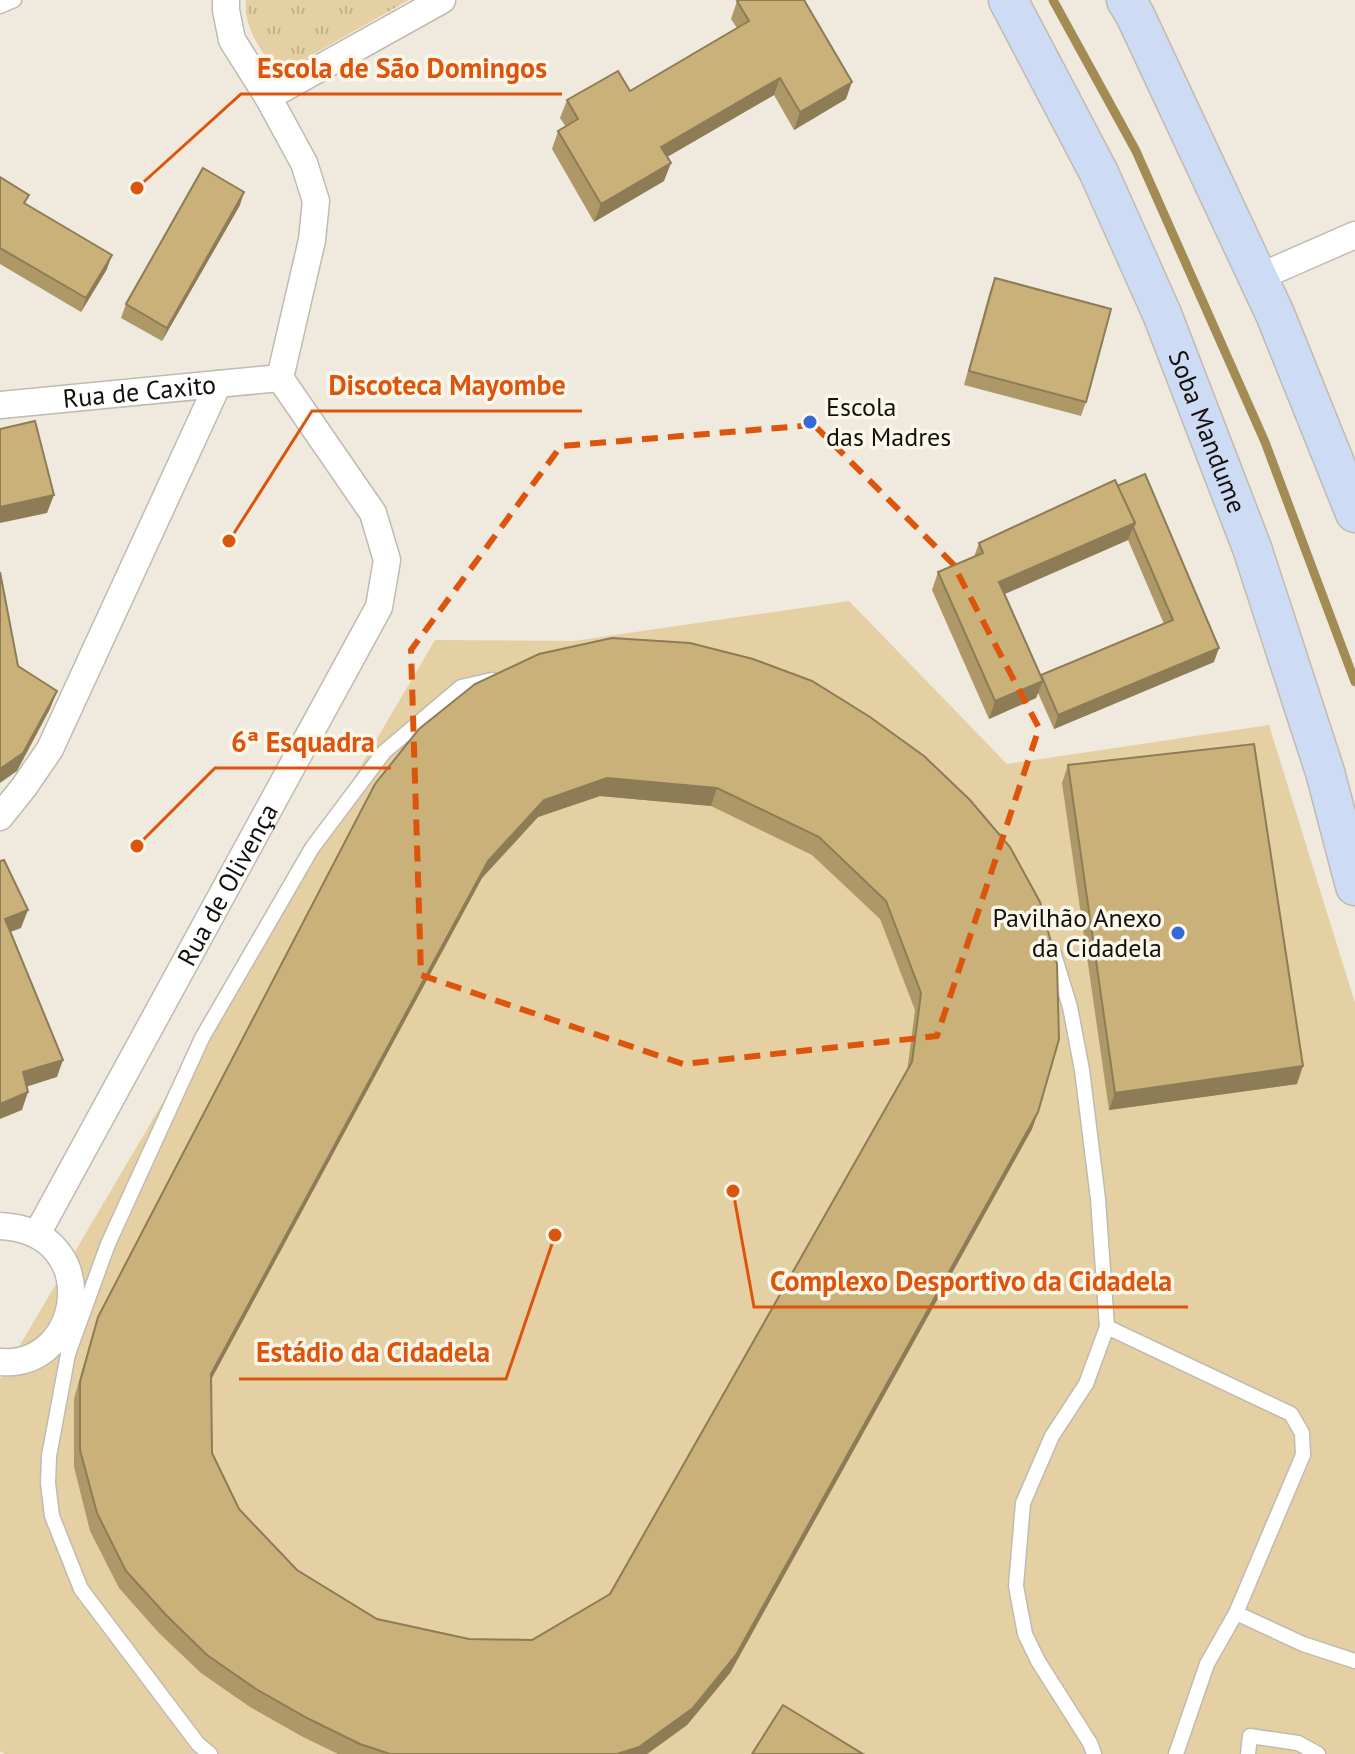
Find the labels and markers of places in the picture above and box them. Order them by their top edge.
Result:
callout: Escola de São Domingos [241,42,562,94]
callout: Discoteca Mayombe [312,359,582,411]
place label: Escola das Madres [826,390,951,453]
marker: Escola das Madres [801,413,819,431]
callout: 6ª Esquadra [215,716,391,768]
place label: Pavilhão Anexo da Cidadela [992,901,1162,964]
marker: Pavilhão Anexo da Cidadela [1169,924,1187,942]
callout: Complexo Desportivo da Cidadela [754,1255,1188,1307]
callout: Estádio da Cidadela [239,1327,506,1379]

